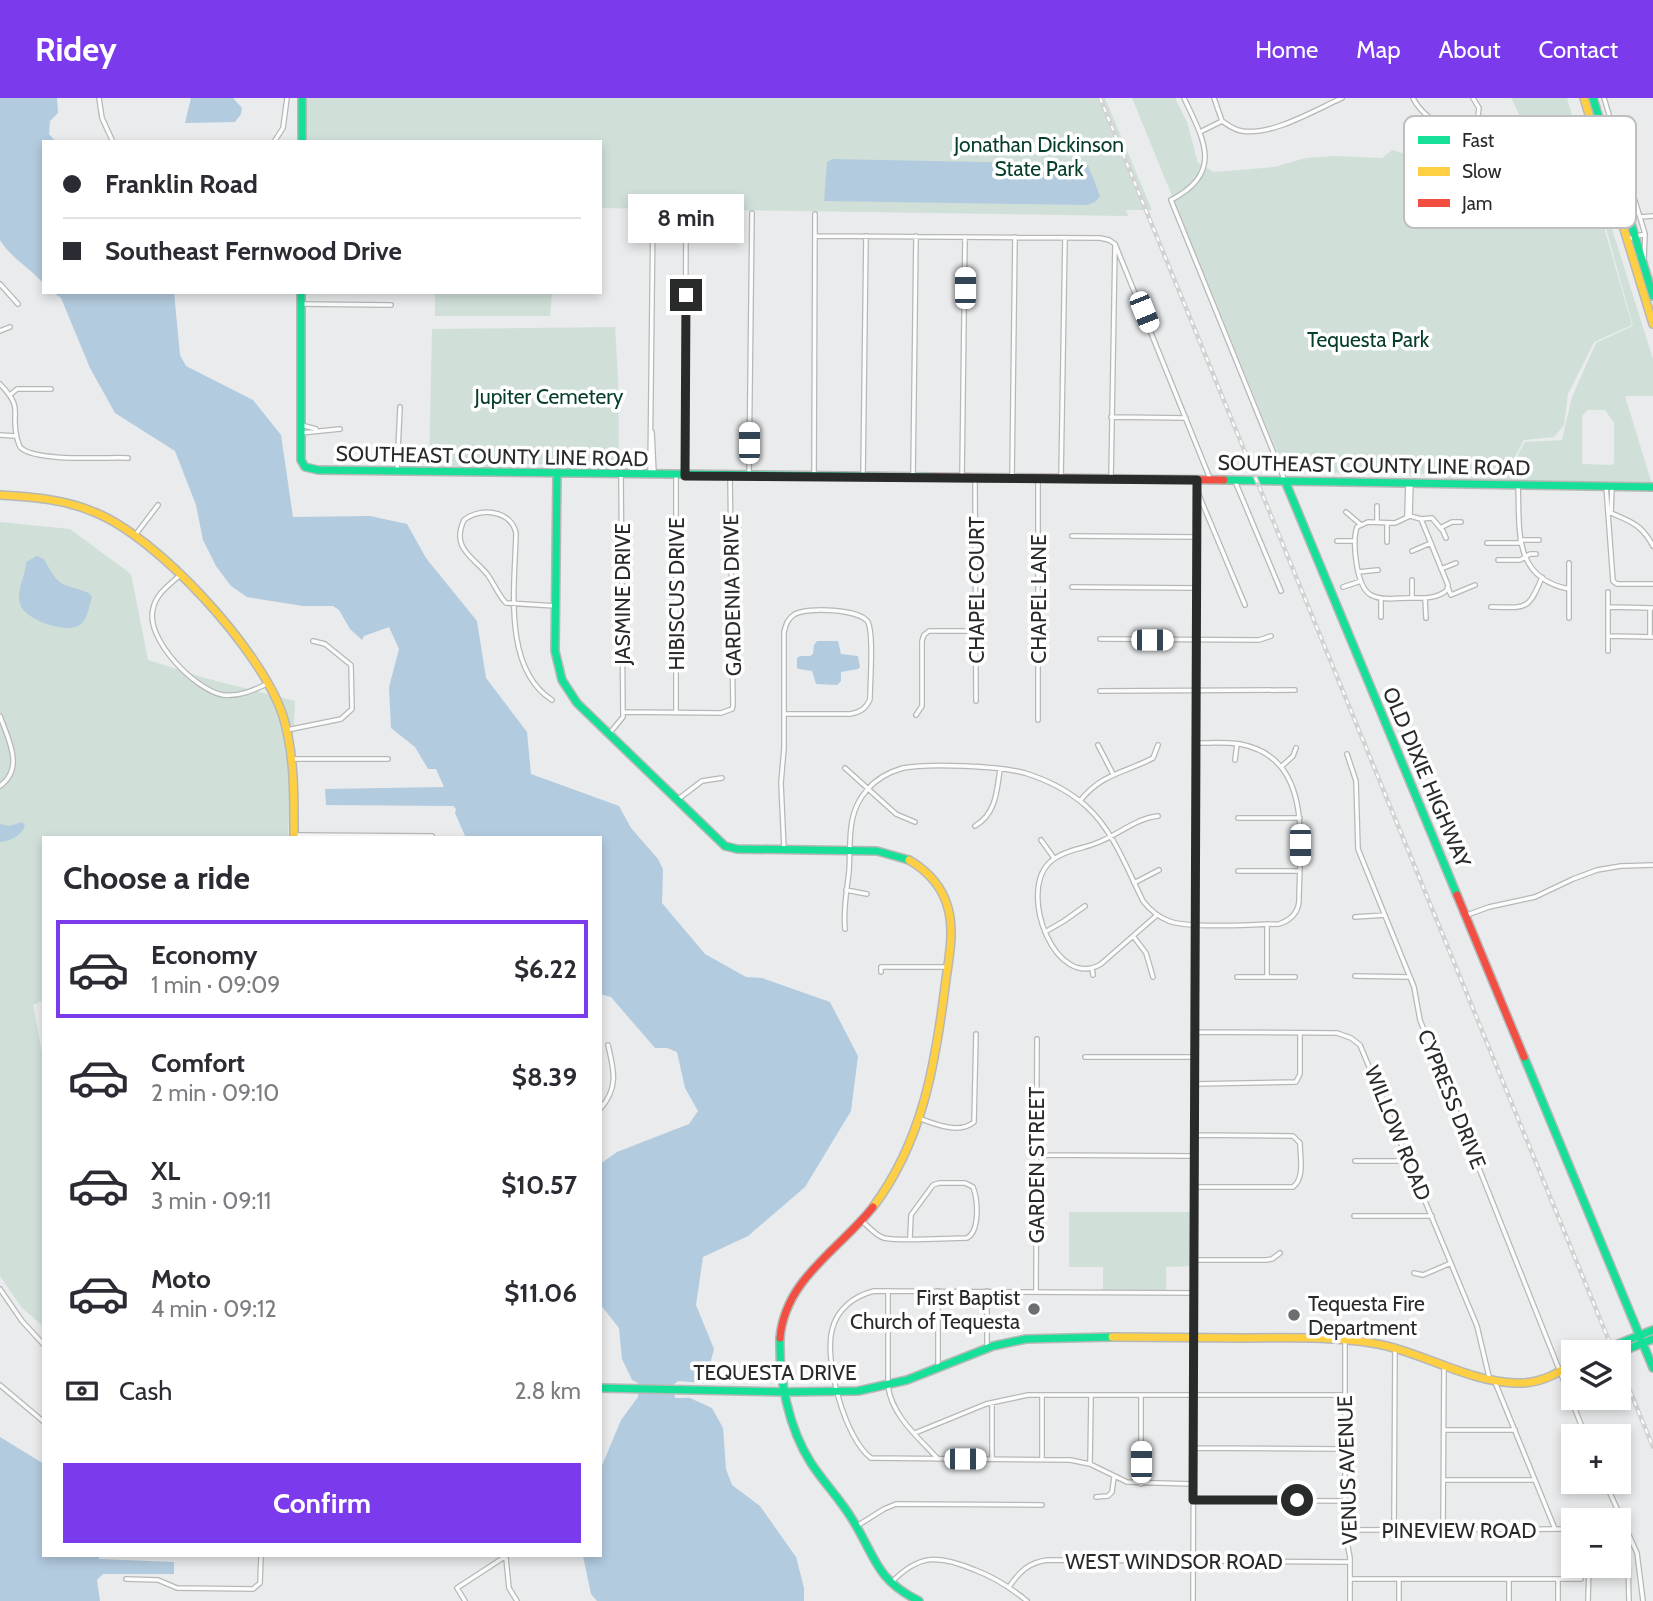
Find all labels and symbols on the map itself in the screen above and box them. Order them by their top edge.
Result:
legend [1404,116,1636,228]
text: Fast [1462,129,1495,152]
park label: Jonathan Dickinson State Park [953,132,1124,181]
text: Slow [1462,160,1502,183]
text: Jam [1461,192,1492,215]
callout: 8 min [628,194,744,242]
car [955,267,976,309]
route end [670,279,702,311]
car [1127,289,1162,335]
park label: Tequesta Park [1307,327,1430,352]
park label: Jupiter Cemetery [474,384,624,409]
car [739,422,760,464]
street label: SOUTHEAST COUNTY LINE ROAD [335,441,649,471]
street label: SOUTHEAST COUNTY LINE ROAD [1217,450,1531,480]
street label: GARDENIA DRIVE [718,514,746,676]
street label: CHAPEL COURT [964,516,989,664]
street label: HIBISCUS DRIVE [664,517,689,671]
street label: JASMINE DRIVE [610,523,635,666]
street label: CHAPEL LANE [1026,534,1051,664]
car [1132,630,1174,651]
street label: OLD DIXIE HIGHWAY [1378,683,1477,872]
car [1290,824,1311,866]
street label: CYPRESS DRIVE [1413,1026,1491,1172]
street label: WILLOW ROAD [1360,1062,1436,1204]
street label: GARDEN STREET [1024,1087,1049,1243]
place label: First Baptist Church of Tequesta [850,1285,1020,1334]
place label: Tequesta Fire Department [1308,1291,1425,1340]
marker: First Baptist Church of Tequesta [1026,1301,1042,1317]
marker: Tequesta Fire Department [1286,1307,1302,1323]
street label: TEQUESTA DRIVE [693,1360,857,1385]
street label: VENUS AVENUE [1332,1395,1362,1545]
car [1131,1441,1152,1483]
car [945,1449,987,1470]
route start [1281,1484,1313,1516]
street label: PINEVIEW ROAD [1382,1518,1536,1543]
street label: WEST WINDSOR ROAD [1065,1549,1283,1574]

